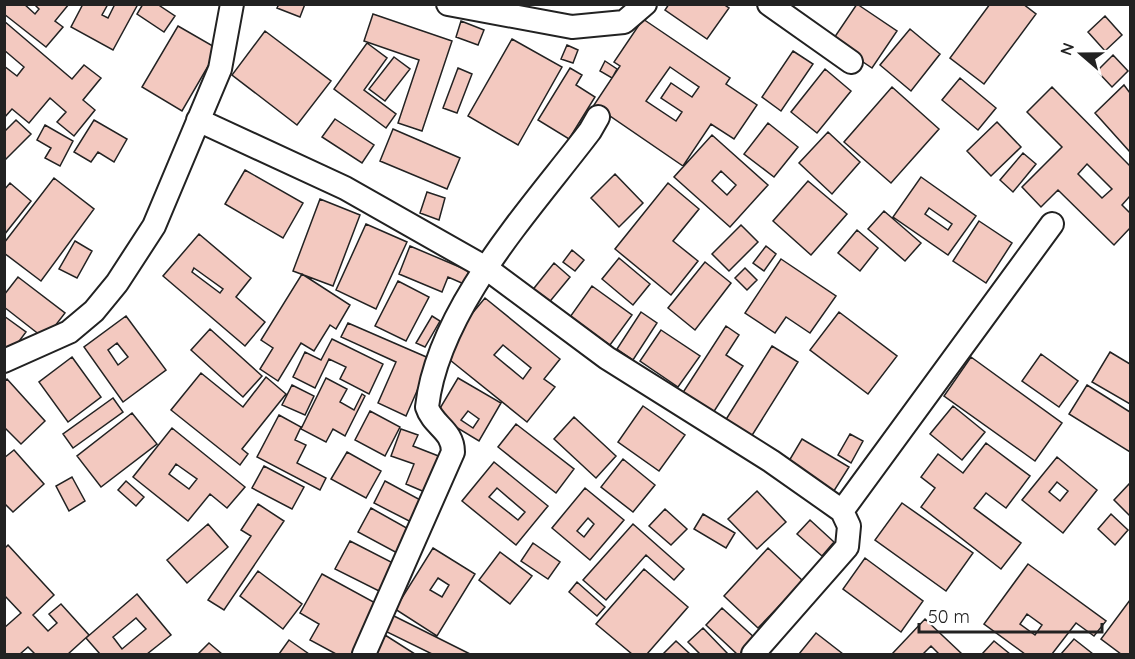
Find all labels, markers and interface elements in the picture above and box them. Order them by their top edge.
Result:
north arrow [1051,24,1111,84]
text: N [1055,40,1078,58]
scale bar [919,596,1102,634]
text: 50 m [928,605,970,628]

